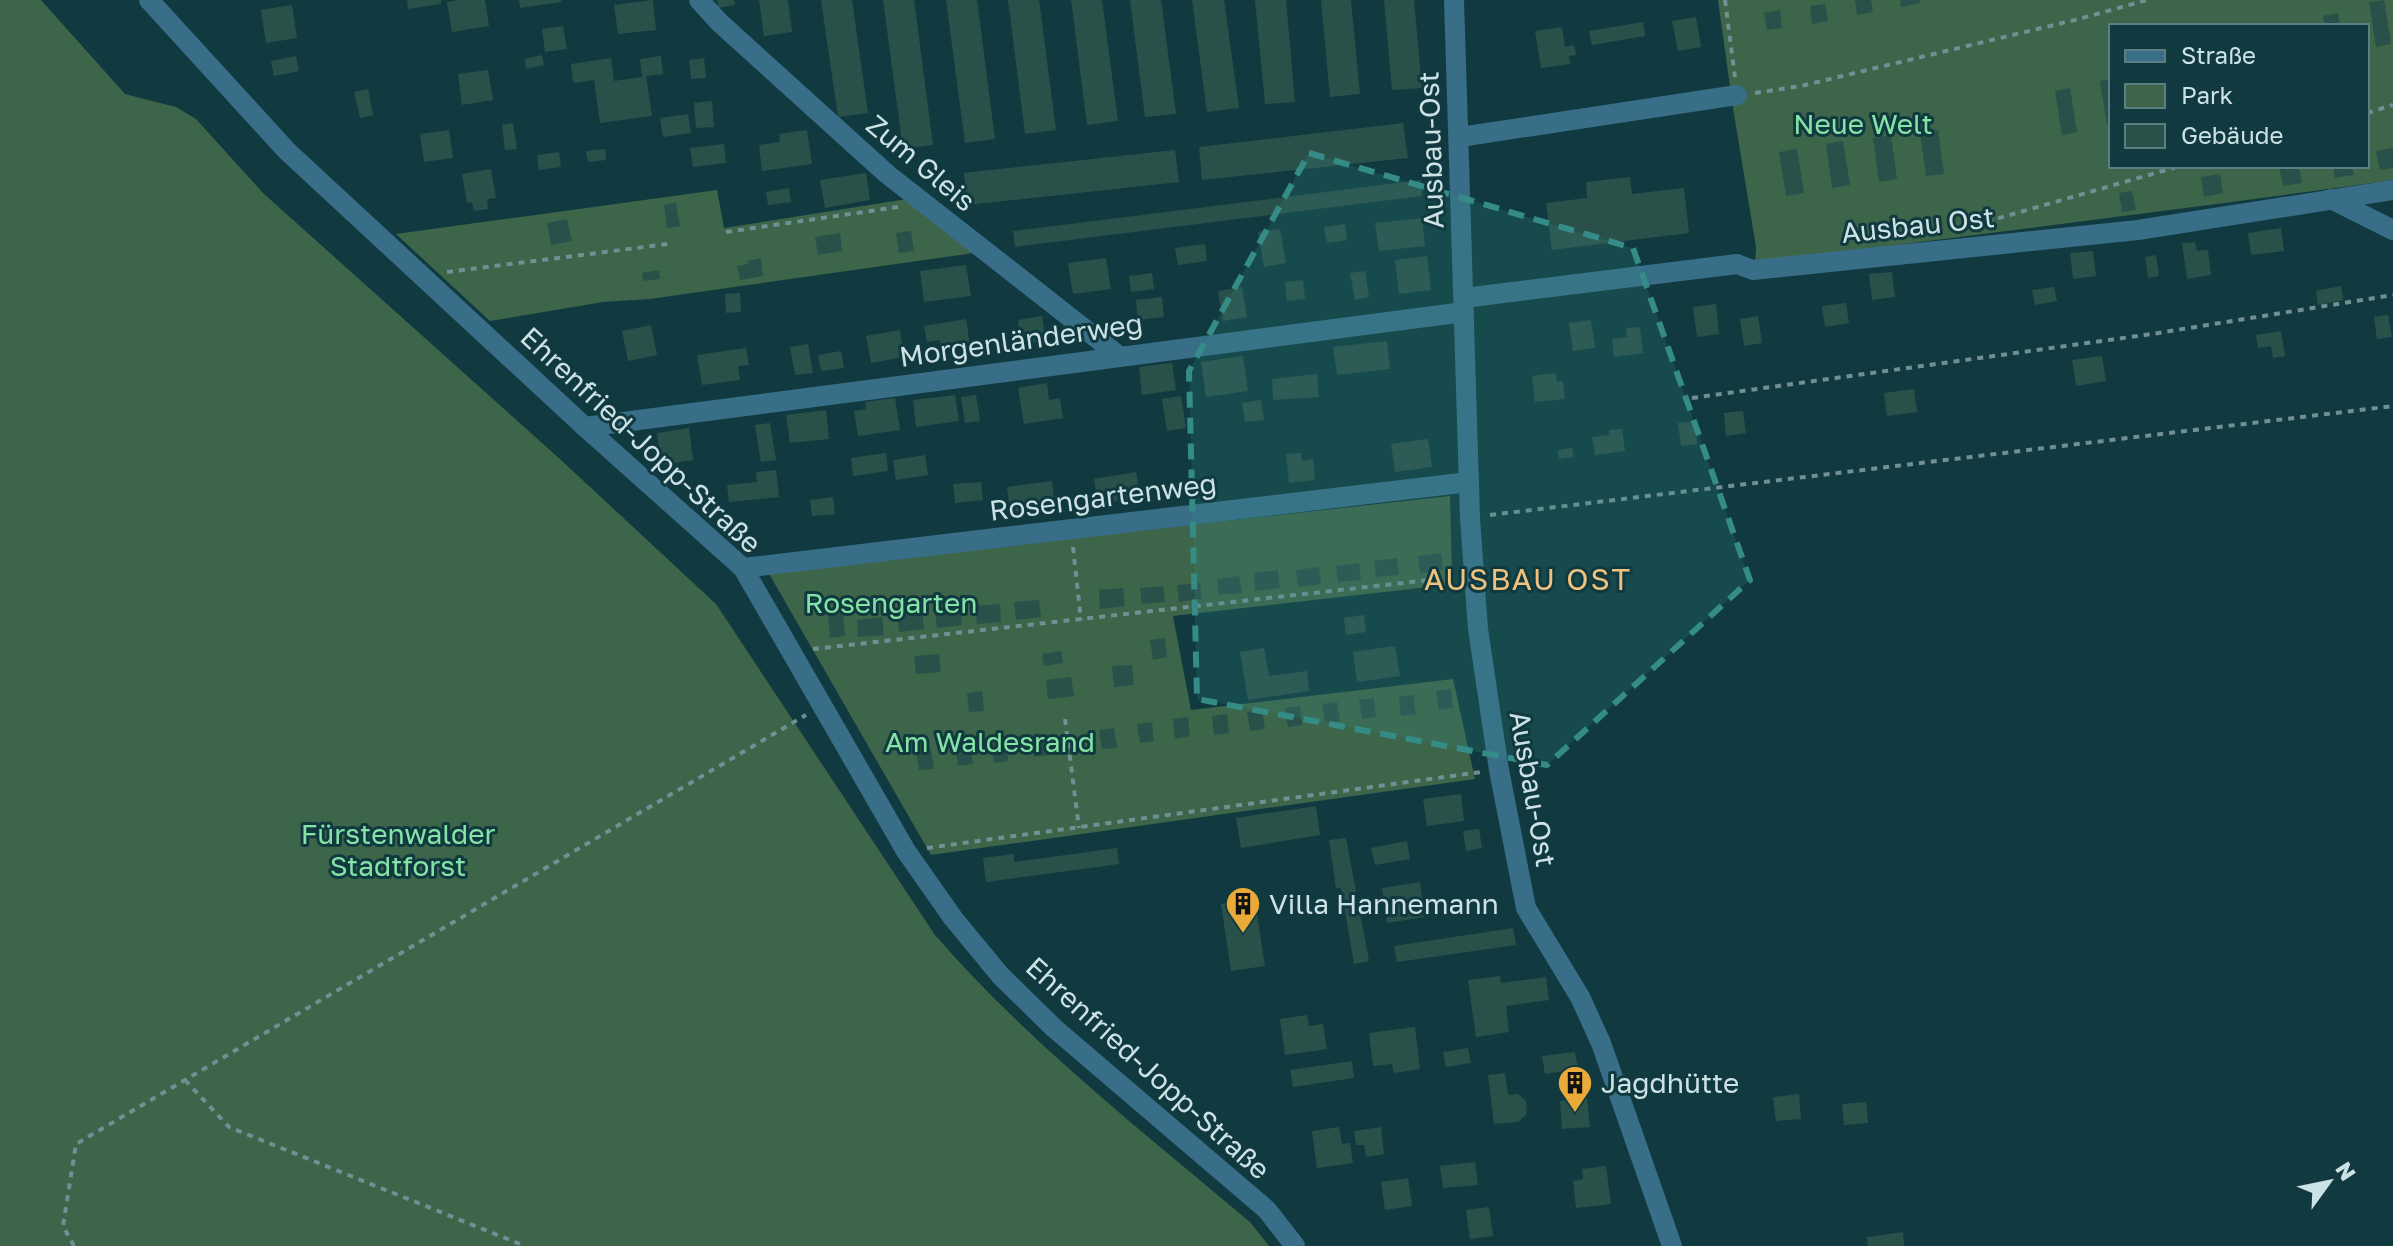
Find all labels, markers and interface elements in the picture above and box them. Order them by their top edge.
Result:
legend [2109,24,2369,168]
text: Straße [2181,40,2256,69]
street label: Ausbau-Ost [1411,71,1450,229]
text: Park [2181,80,2233,109]
park label: Neue Welt [1793,107,1933,140]
street label: Zum Gleis [860,108,982,218]
text: Gebäude [2181,120,2283,149]
street label: Ausbau Ost [1840,200,1996,249]
street label: Morgenländerweg [897,306,1145,373]
street label: Ehrenfried-Jopp-Straße [515,320,768,559]
street label: Rosengartenweg [987,466,1218,527]
district label: AUSBAU OST [1424,561,1632,597]
park label: Rosengarten [804,586,978,619]
street label: Ausbau-Ost [1504,709,1563,869]
park label: Am Waldesrand [885,725,1095,758]
park label: Fürstenwalder Stadtforst [301,817,495,882]
building icon: Villa Hannemann [1224,885,1262,935]
place label: Villa Hannemann [1269,887,1499,920]
street label: Ehrenfried-Jopp-Straße [1020,950,1277,1186]
building icon: Jagdhütte [1556,1064,1594,1114]
place label: Jagdhütte [1601,1066,1739,1099]
north arrow [2289,1142,2369,1222]
text: N [2330,1156,2362,1185]

